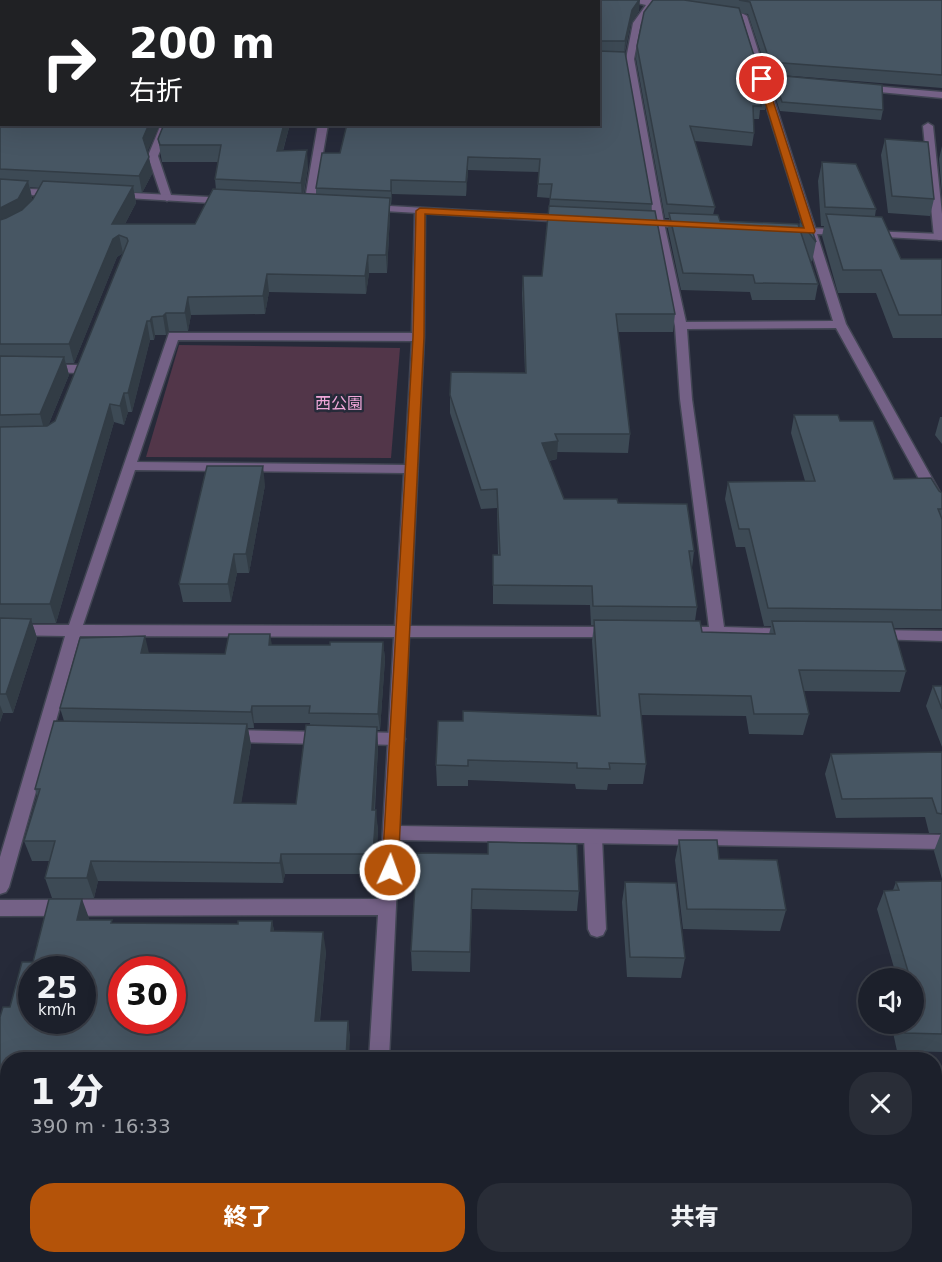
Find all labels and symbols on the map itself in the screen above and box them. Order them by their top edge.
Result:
pin [736,53,787,104]
park label: 西公園 [315,394,363,413]
position arrow [358,838,422,902]
speed limit sign: 30 [108,956,186,1034]

